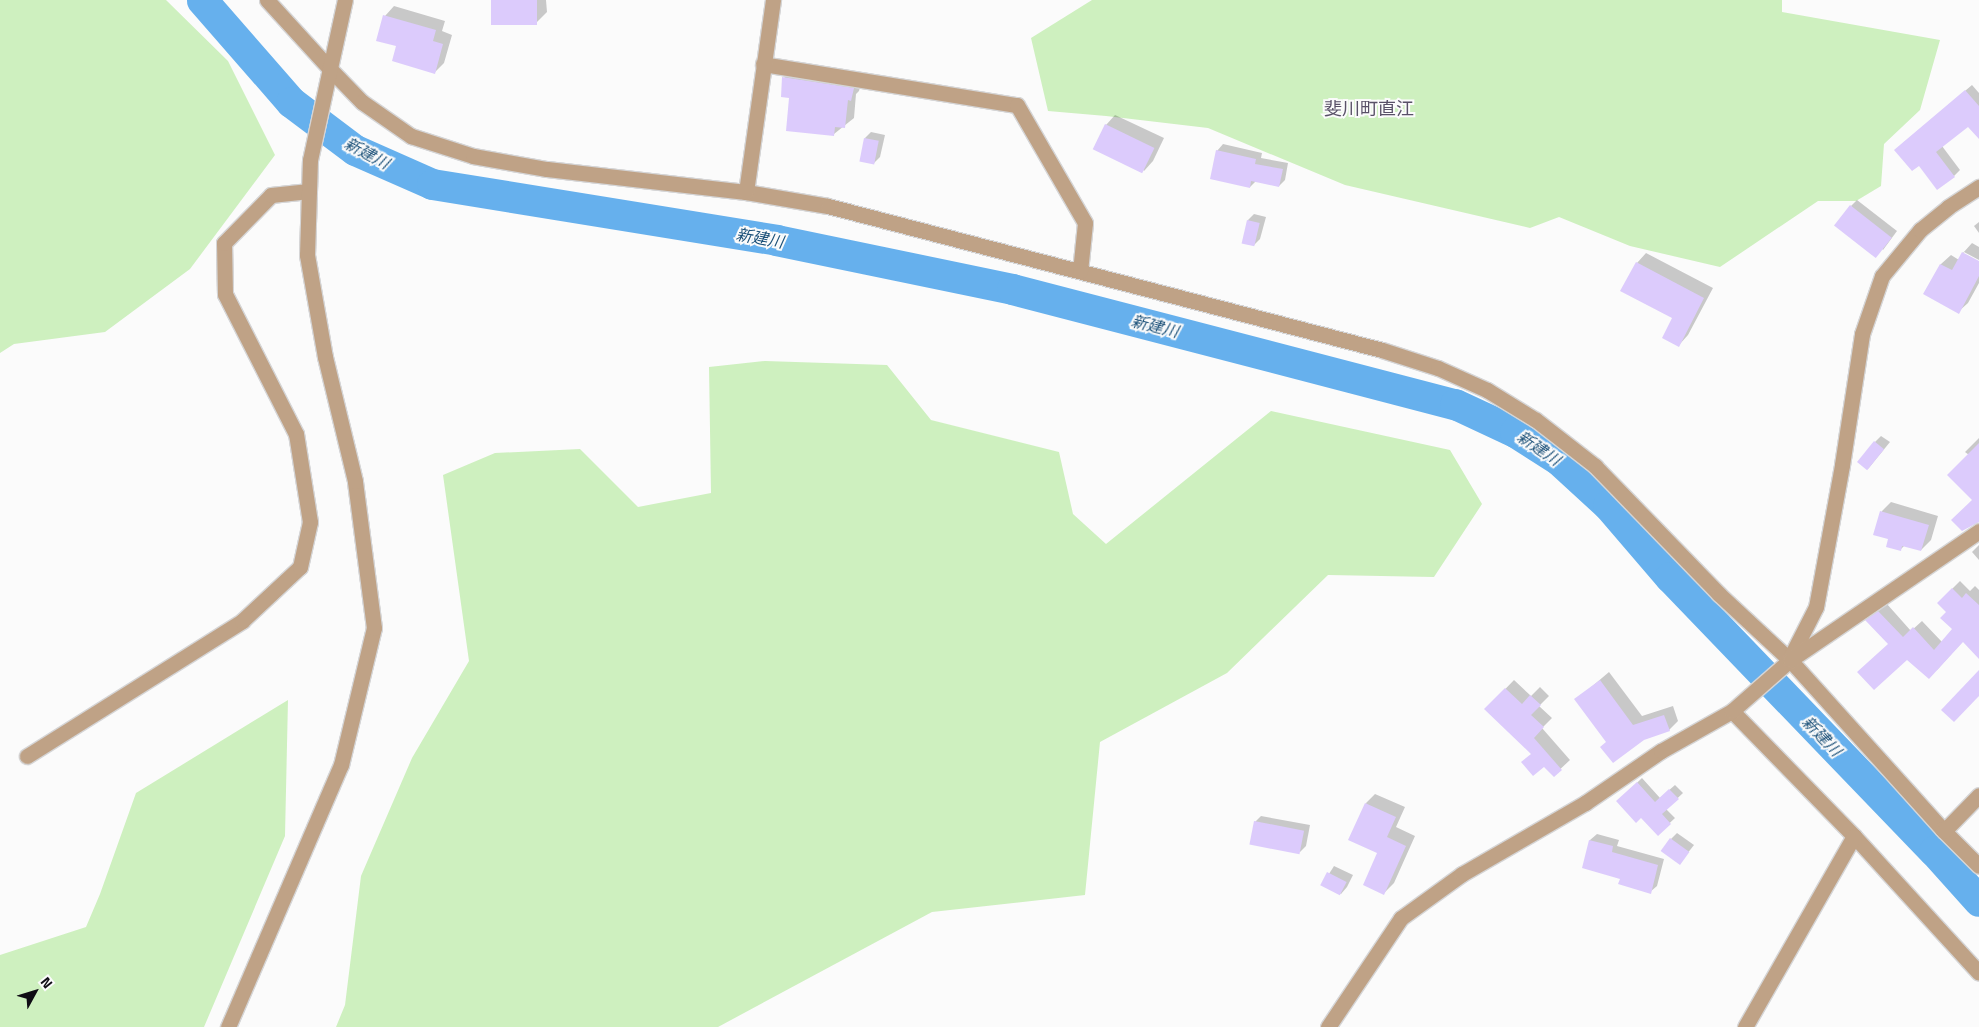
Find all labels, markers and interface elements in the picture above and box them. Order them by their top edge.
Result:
district label: 斐川町直江 [1324,98,1414,120]
water label: 新建川 [341,133,393,173]
water label: 新建川 [735,224,785,252]
water label: 新建川 [1129,311,1181,341]
water label: 新建川 [1514,427,1564,469]
water label: 新建川 [1798,712,1846,760]
north arrow [10,967,60,1017]
text: N [36,972,58,993]

